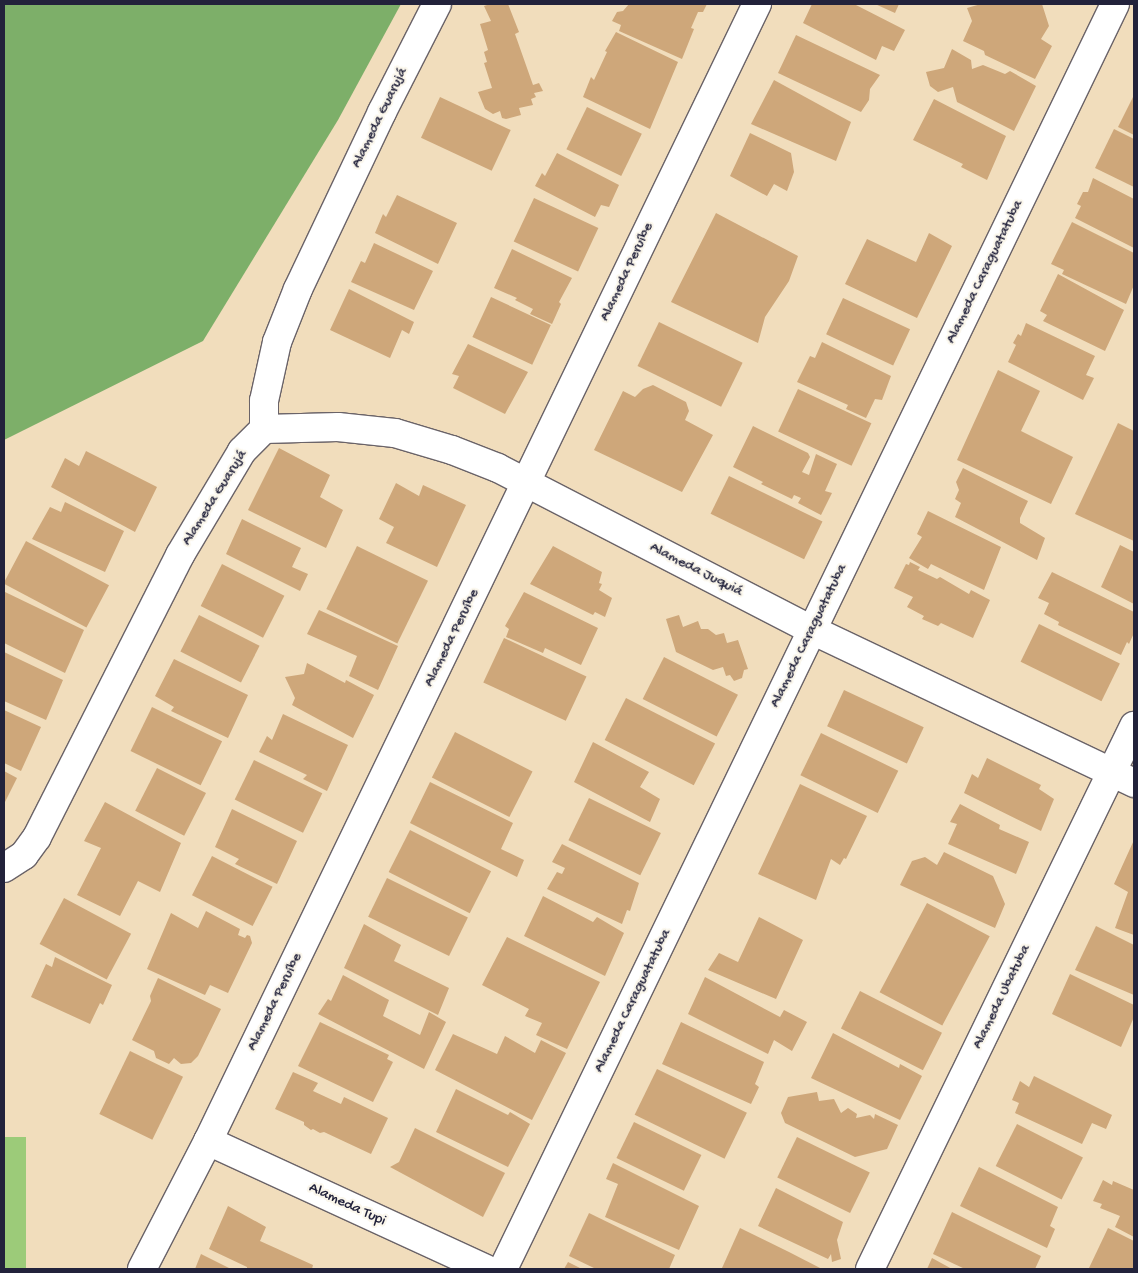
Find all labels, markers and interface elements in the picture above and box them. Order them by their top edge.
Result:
street label: Alameda Guarujá [348,65,412,171]
street label: Alameda Caraguatatuba [942,197,1028,347]
street label: Alameda Peruíbe [596,220,658,324]
street label: Alameda Guarujá [178,447,252,549]
street label: Alameda Juquiá [646,539,746,601]
street label: Alameda Caraguatatuba [766,561,852,711]
street label: Alameda Peruíbe [420,586,484,690]
street label: Alameda Caraguatatuba [590,926,676,1076]
street label: Alameda Ubatuba [969,942,1035,1052]
street label: Alameda Peruíbe [243,950,307,1054]
street label: Alameda Tupi [306,1179,388,1231]

